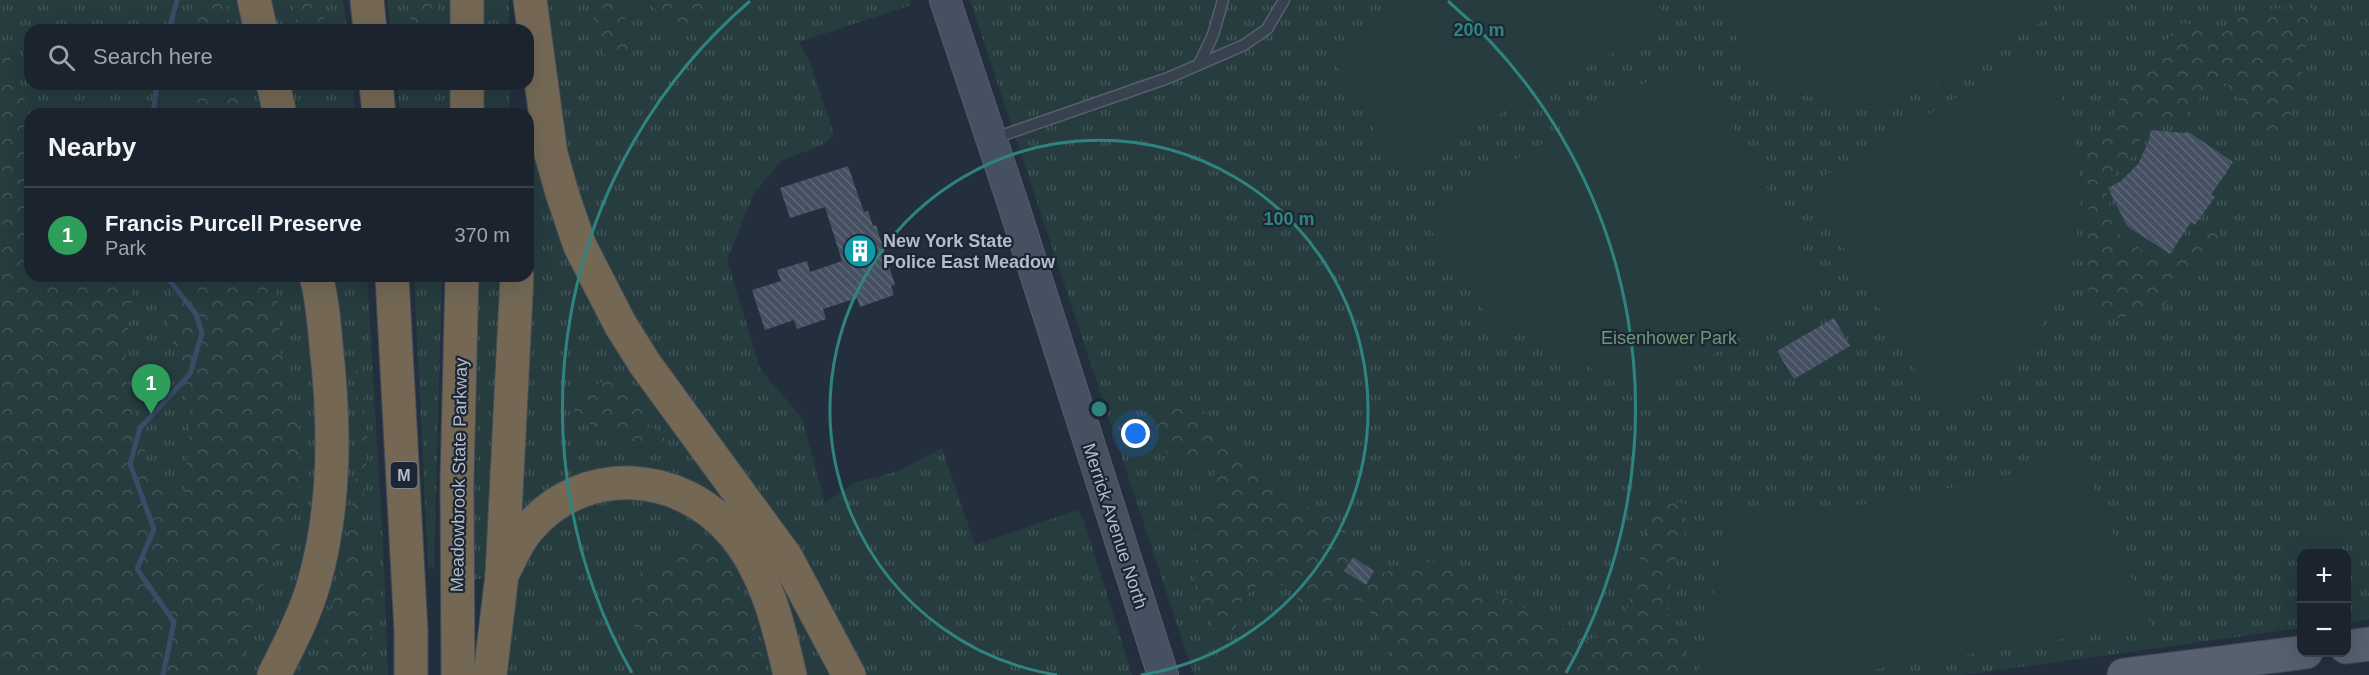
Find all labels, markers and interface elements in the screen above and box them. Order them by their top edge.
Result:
text: 200 m [1453,20,1505,40]
search box [24,24,534,90]
icon: search [45,41,78,74]
text: Search here [93,44,213,69]
text: Nearby [48,132,136,162]
text: 100 m [1263,209,1315,229]
text: Francis Purcell Preserve [105,211,362,236]
text: 1 [62,224,73,246]
text: 370 m [454,224,510,246]
place label: New York State Police East Meadow [883,231,1056,272]
building icon: New York State Police East Meadow [842,233,878,269]
text: Park [105,237,146,259]
park label: Eisenhower Park [1601,328,1738,348]
street label: Meadowbrook State Parkway [447,358,471,592]
pin: 1 [132,364,170,414]
centre of rings [1089,399,1109,419]
your location [1121,419,1150,448]
street label: Merrick Avenue North [1079,441,1151,611]
road number: M [390,462,418,488]
map controls [2297,549,2351,657]
button: + [2297,549,2351,603]
button: − [2297,603,2351,657]

